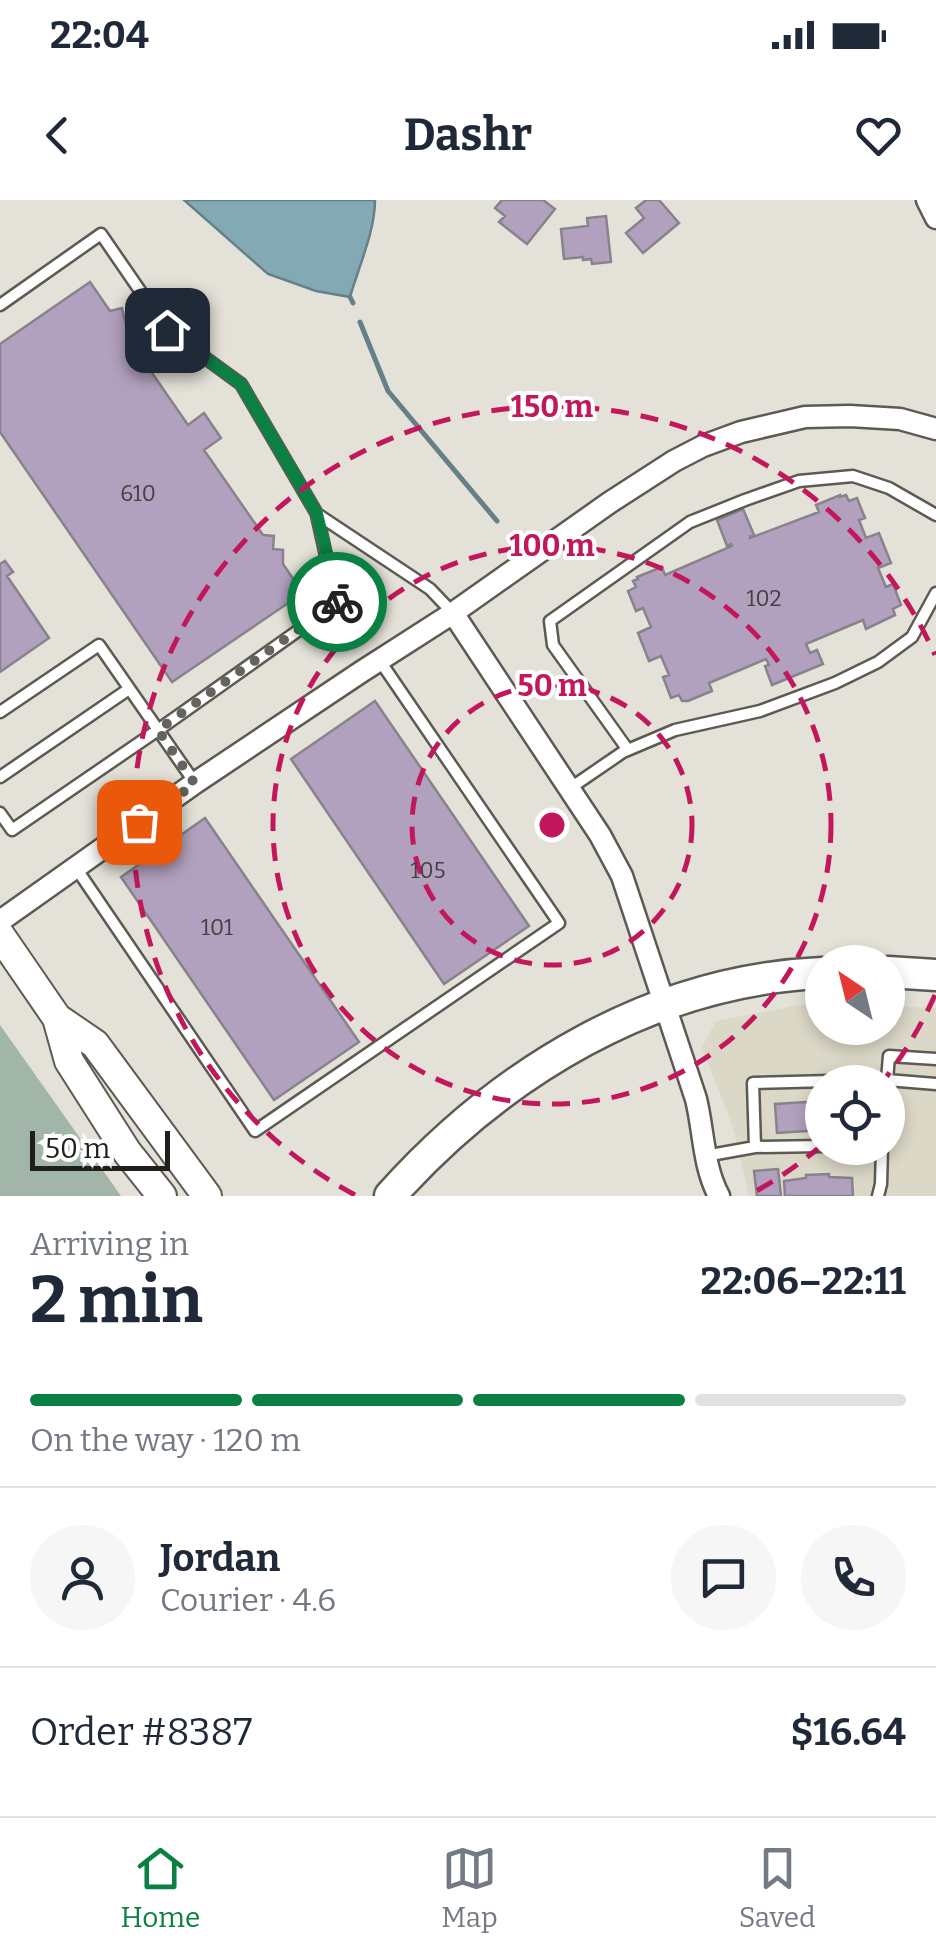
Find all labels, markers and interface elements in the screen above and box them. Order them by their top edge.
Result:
text: 22:04 [50,12,149,58]
icon: back [30,108,85,163]
text: Dashr [404,108,532,162]
icon: heart [851,108,906,163]
pin [125,288,210,373]
icon: home [140,303,195,358]
text: 150 m [511,389,594,425]
house number: 610 [120,480,156,507]
text: 100 m [509,528,595,564]
courier [287,552,387,652]
icon: bike [310,575,365,630]
house number: 102 [746,585,782,612]
text: 50 m [517,668,587,704]
pin [97,780,182,865]
icon: bag [112,795,167,850]
centre of rings [534,807,570,843]
house number: 105 [411,857,445,884]
house number: 101 [201,914,233,941]
north arrow [805,945,905,1045]
map controls [805,945,905,1165]
button: locate [805,1065,905,1165]
scale bar [30,1126,170,1170]
text: 50 m [45,1132,110,1165]
text: Arriving in [30,1225,189,1263]
text: 22:06–22:11 [701,1258,906,1304]
text: 2 min [30,1261,203,1339]
text: On the way · 120 m [30,1421,301,1459]
button: person [30,1525,135,1630]
button: chat [671,1525,776,1630]
button: phone [801,1525,906,1630]
text: Jordan [160,1535,280,1581]
text: Courier · 4.6 [160,1581,336,1619]
text: Order #8387 [30,1709,252,1755]
text: $16.64 [790,1709,906,1755]
tab: Home [120,1841,200,1934]
tab: Map [441,1841,498,1934]
tab: Saved [739,1841,816,1934]

